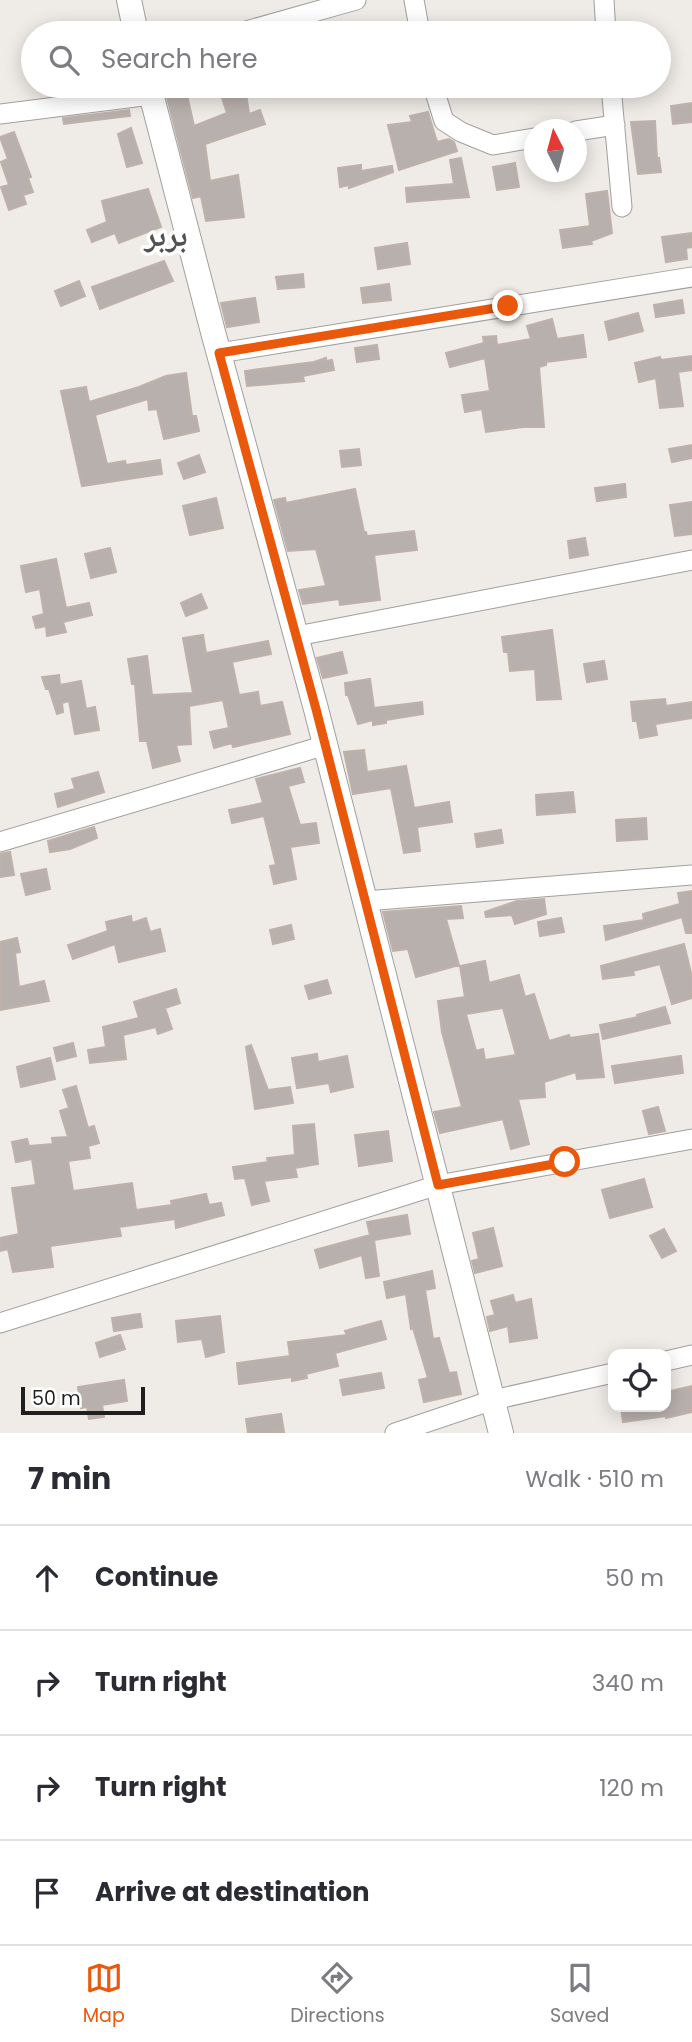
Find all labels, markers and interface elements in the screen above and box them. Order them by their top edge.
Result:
search box [21,21,671,98]
icon: search [45,41,83,79]
text: Search here [101,41,258,77]
north arrow [524,119,587,182]
district label: بربر [143,212,187,257]
route end [492,290,523,321]
route start [549,1146,580,1177]
map controls [608,1349,671,1412]
button: locate [608,1349,671,1412]
scale bar [21,1384,145,1416]
text: 50 m [32,1385,81,1412]
text: 7 min [28,1457,111,1500]
text: Walk · 510 m [525,1463,664,1495]
icon: ahead [28,1559,66,1597]
text: Continue [95,1559,218,1595]
text: 50 m [605,1562,664,1594]
icon: right [28,1664,66,1702]
text: Turn right [95,1664,227,1700]
text: 340 m [592,1667,664,1699]
icon: right [28,1769,66,1807]
text: Turn right [95,1769,227,1805]
text: 120 m [599,1772,664,1804]
icon: arrive [28,1874,66,1912]
text: Arrive at destination [95,1874,370,1910]
tab: Map [83,1959,125,2030]
tab: Directions [290,1959,385,2030]
tab: Saved [550,1959,609,2030]

